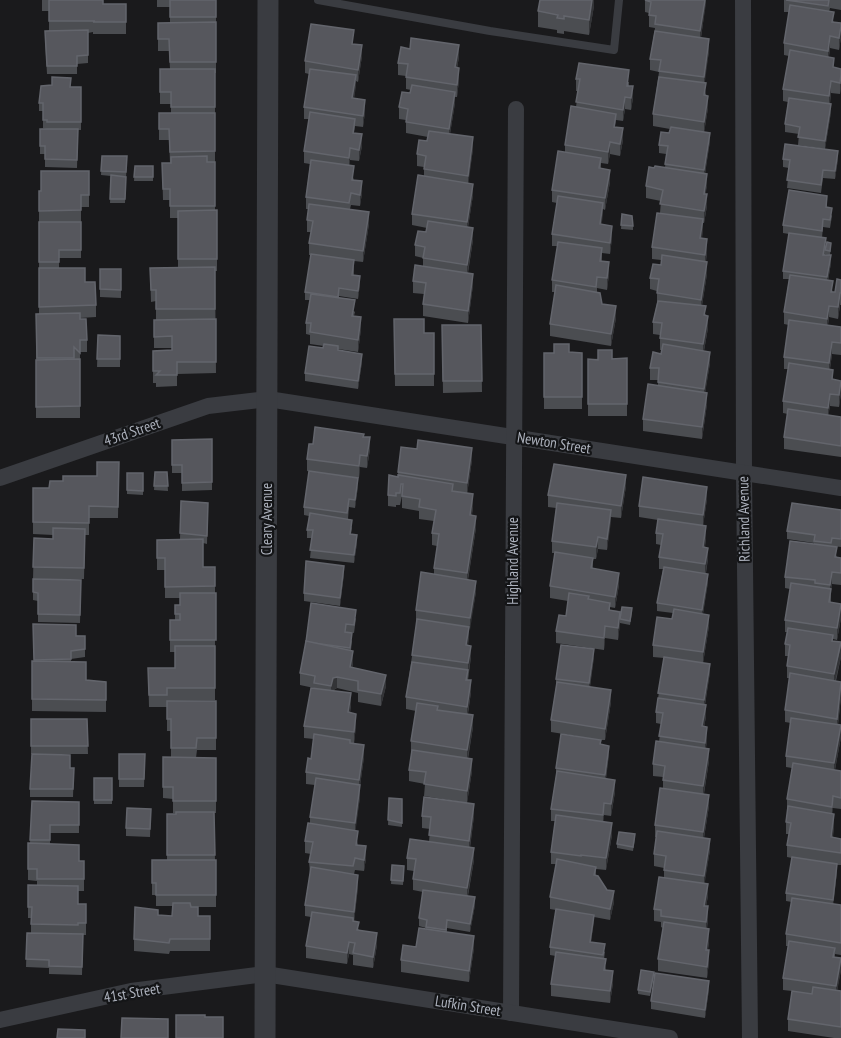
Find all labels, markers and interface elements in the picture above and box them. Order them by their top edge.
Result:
street label: 43rd Street [101,413,163,450]
street label: Newton Street [516,427,592,458]
street label: Richland Avenue [733,476,754,562]
street label: Cleary Avenue [257,483,276,555]
street label: Highland Avenue [503,517,522,605]
street label: 41st Street [102,978,162,1007]
street label: Lufkin Street [434,991,502,1020]

